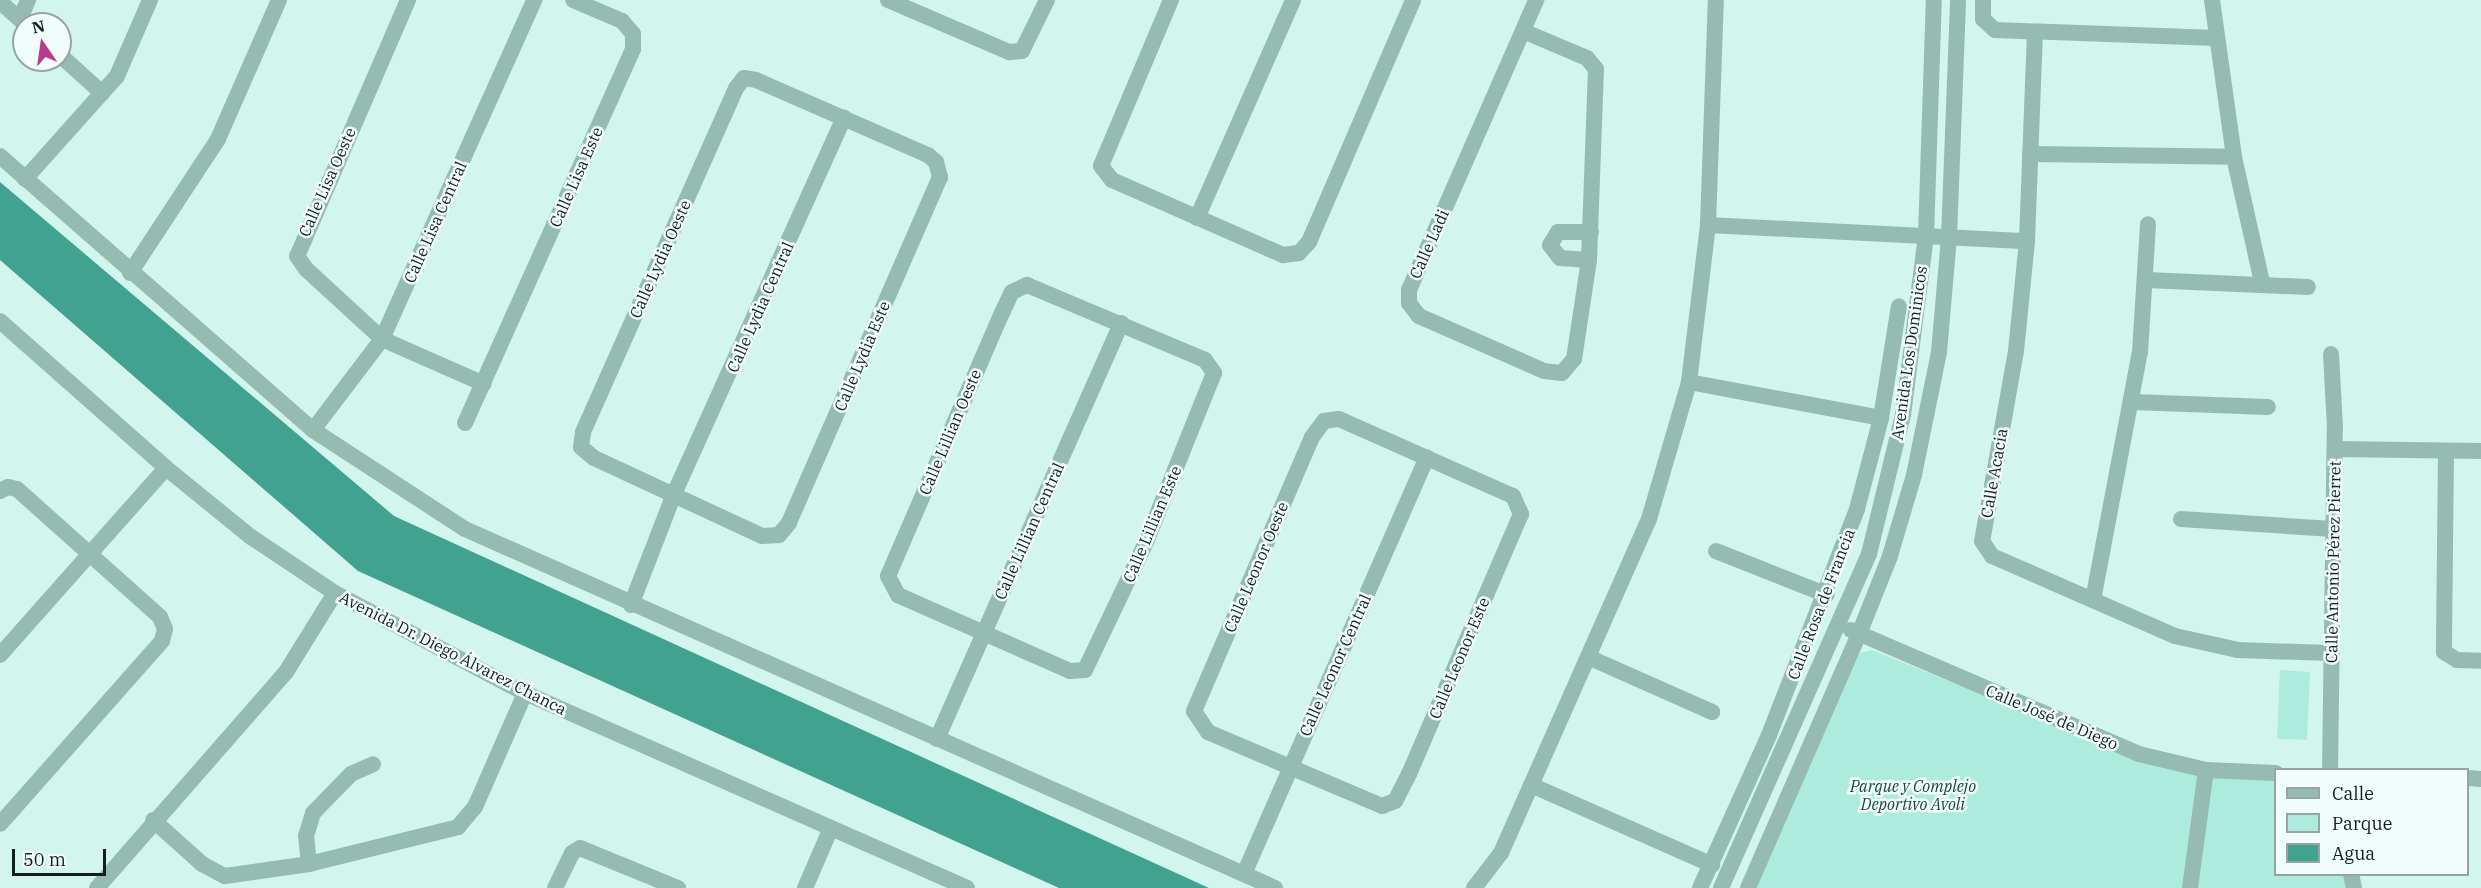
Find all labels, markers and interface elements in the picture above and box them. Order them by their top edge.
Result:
north arrow [12,12,72,72]
text: N [30,15,47,38]
street label: Calle Lisa Oeste [294,124,360,240]
street label: Calle Lisa Este [545,124,607,230]
street label: Calle Lisa Central [400,158,470,286]
street label: Calle Lydia Oeste [625,197,695,321]
street label: Calle Ladi [1405,206,1453,282]
street label: Calle Lydia Central [723,239,797,375]
street label: Avenida Los Dominicos [1887,265,1931,441]
street label: Calle Lydia Este [830,298,894,414]
street label: Calle Lillian Oeste [915,366,985,498]
street label: Calle Acacia [1977,427,2011,519]
street label: Calle Lillian Central [990,459,1068,603]
street label: Calle Antonio Pérez Pierret [2322,461,2344,663]
street label: Calle Lillian Este [1119,463,1185,585]
street label: Calle Leonor Oeste [1220,499,1292,635]
street label: Calle Rosa de Francia [1783,526,1859,682]
street label: Avenida Dr. Diego Álvarez Chanca [336,587,570,719]
street label: Calle Leonor Central [1295,591,1375,739]
street label: Calle Leonor Este [1425,594,1493,722]
street label: Calle José de Diego [1983,680,2121,754]
legend [2274,768,2469,876]
park label: Parque y Complejo Deportivo Avoli [1850,776,1976,814]
text: Calle [2332,782,2374,805]
text: Parque [2332,812,2392,835]
scale bar [15,837,110,875]
text: Agua [2332,842,2375,865]
text: 50 m [23,848,66,871]

